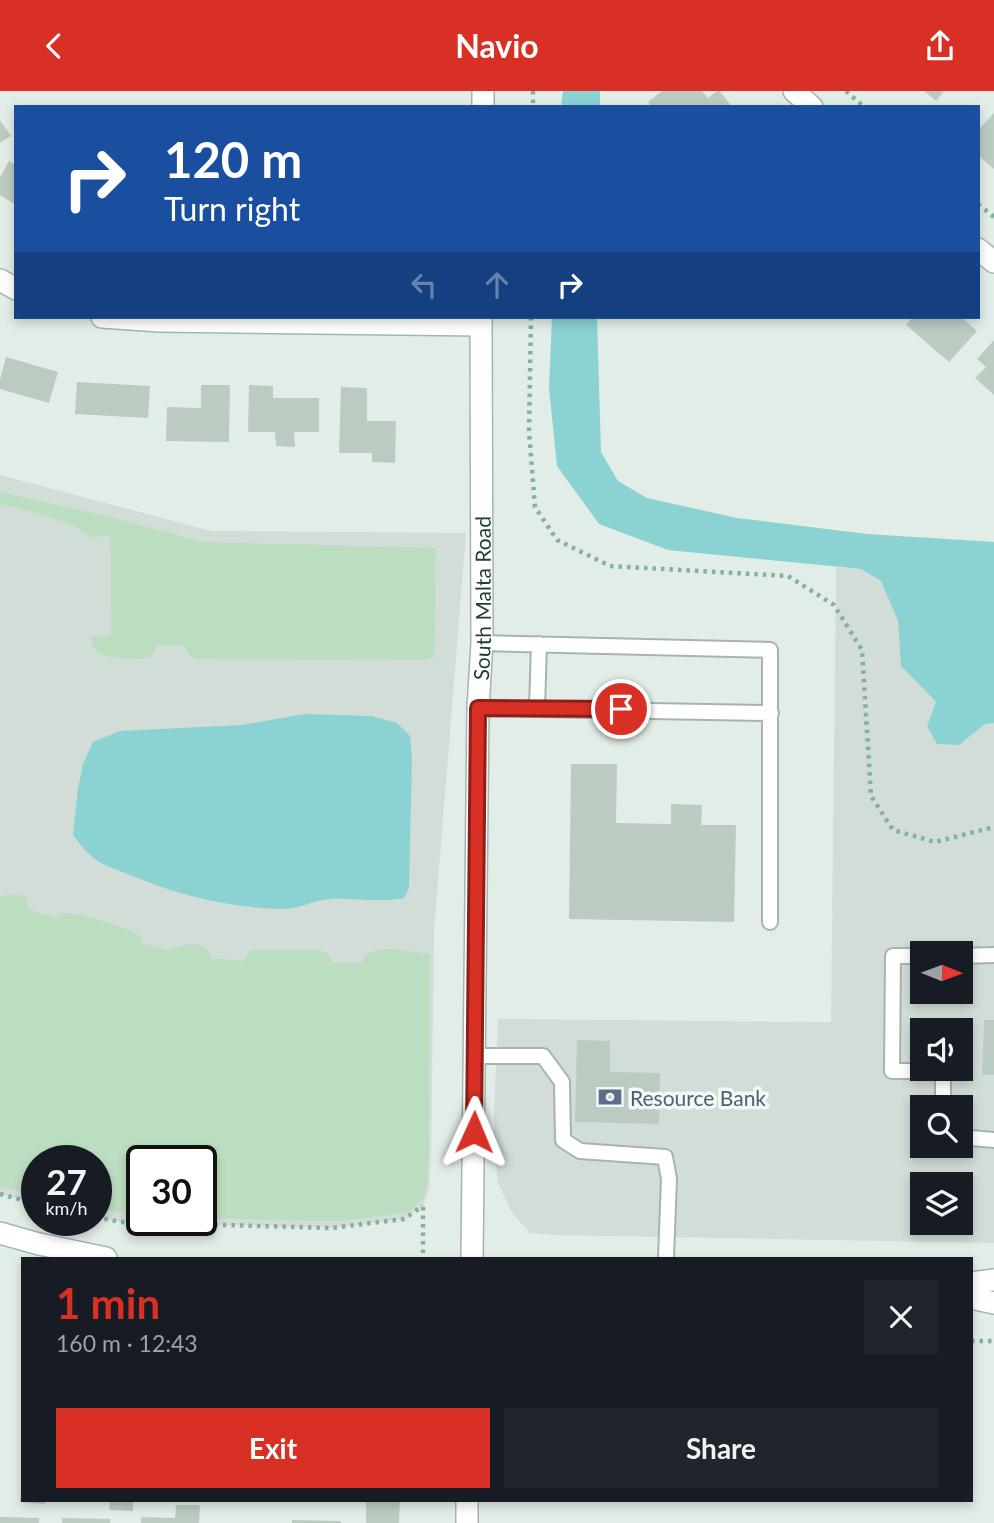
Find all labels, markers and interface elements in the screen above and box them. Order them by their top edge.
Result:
text: Navio [455,26,539,65]
icon: back [35,27,73,65]
icon: share [921,27,959,65]
text: 120 m [164,130,302,188]
icon: right [49,133,140,224]
text: Turn right [164,189,300,228]
icon: left [405,266,443,304]
icon: ahead [478,266,516,304]
icon: right [551,266,589,304]
street label: South Malta Road [467,516,495,681]
pin [591,679,651,739]
icon: arrive [602,690,640,728]
north arrow [910,941,973,1005]
map controls [910,941,973,1235]
button: sound [910,1018,973,1081]
bank icon: Resource Bank [596,1083,624,1111]
place label: Resource Bank [630,1085,766,1110]
position arrow [437,1095,511,1169]
button: search [910,1095,973,1158]
speed limit sign: 30 [126,1145,217,1236]
text: 27 [46,1160,87,1202]
button: layers [910,1172,973,1235]
text: km/h [45,1197,88,1219]
text: 1 min [56,1278,160,1328]
button: close [864,1280,938,1354]
text: 160 m · 12:43 [56,1329,198,1357]
button: Exit [56,1408,490,1488]
button: Share [504,1408,938,1488]

